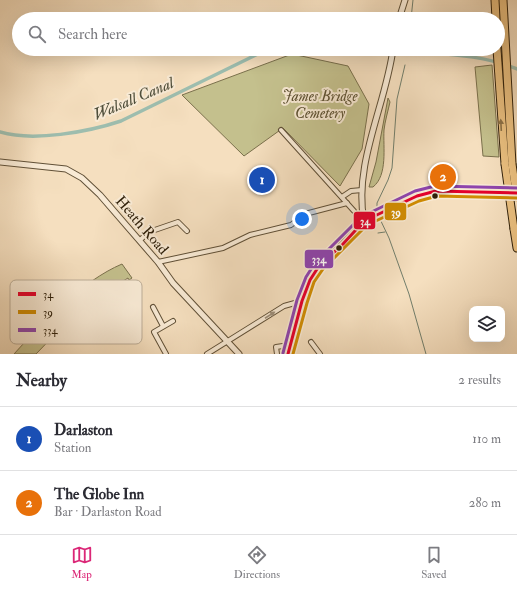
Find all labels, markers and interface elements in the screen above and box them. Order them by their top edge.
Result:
search box [12,12,505,56]
icon: search [26,23,48,45]
text: Search here [58,25,127,44]
water label: Walsall Canal [90,72,178,125]
park label: James Bridge Cemetery [283,87,358,123]
one-way arrow [498,119,505,131]
pin: 2 [430,162,456,192]
pin: 1 [249,165,275,195]
unlabelled marker [430,191,440,201]
street label: Heath Road [111,192,173,259]
line badge: 39 [384,202,407,221]
text: 39 [391,206,401,219]
your location [292,209,312,229]
line badge: 34 [353,211,376,230]
text: 34 [360,215,371,229]
unlabelled marker [334,243,344,253]
line badge: 334 [304,249,334,269]
text: 334 [312,253,327,267]
legend [10,280,142,344]
text: 34 [43,288,54,301]
text: 39 [43,306,53,319]
map controls [469,306,505,342]
button: layers [469,306,505,342]
one-way arrow [264,312,276,319]
text: 334 [43,324,58,337]
text: Nearby [16,370,67,391]
text: 2 results [458,372,501,388]
text: Darlaston [54,421,113,440]
text: 1 [27,431,31,447]
text: 110 m [472,431,501,447]
text: Station [54,440,91,456]
text: The Globe Inn [54,485,144,504]
text: 2 [26,495,32,511]
text: 280 m [469,495,501,511]
text: Bar · Darlaston Road [54,504,162,520]
tab: Map [71,544,93,581]
tab: Directions [234,544,280,581]
tab: Saved [421,544,446,581]

